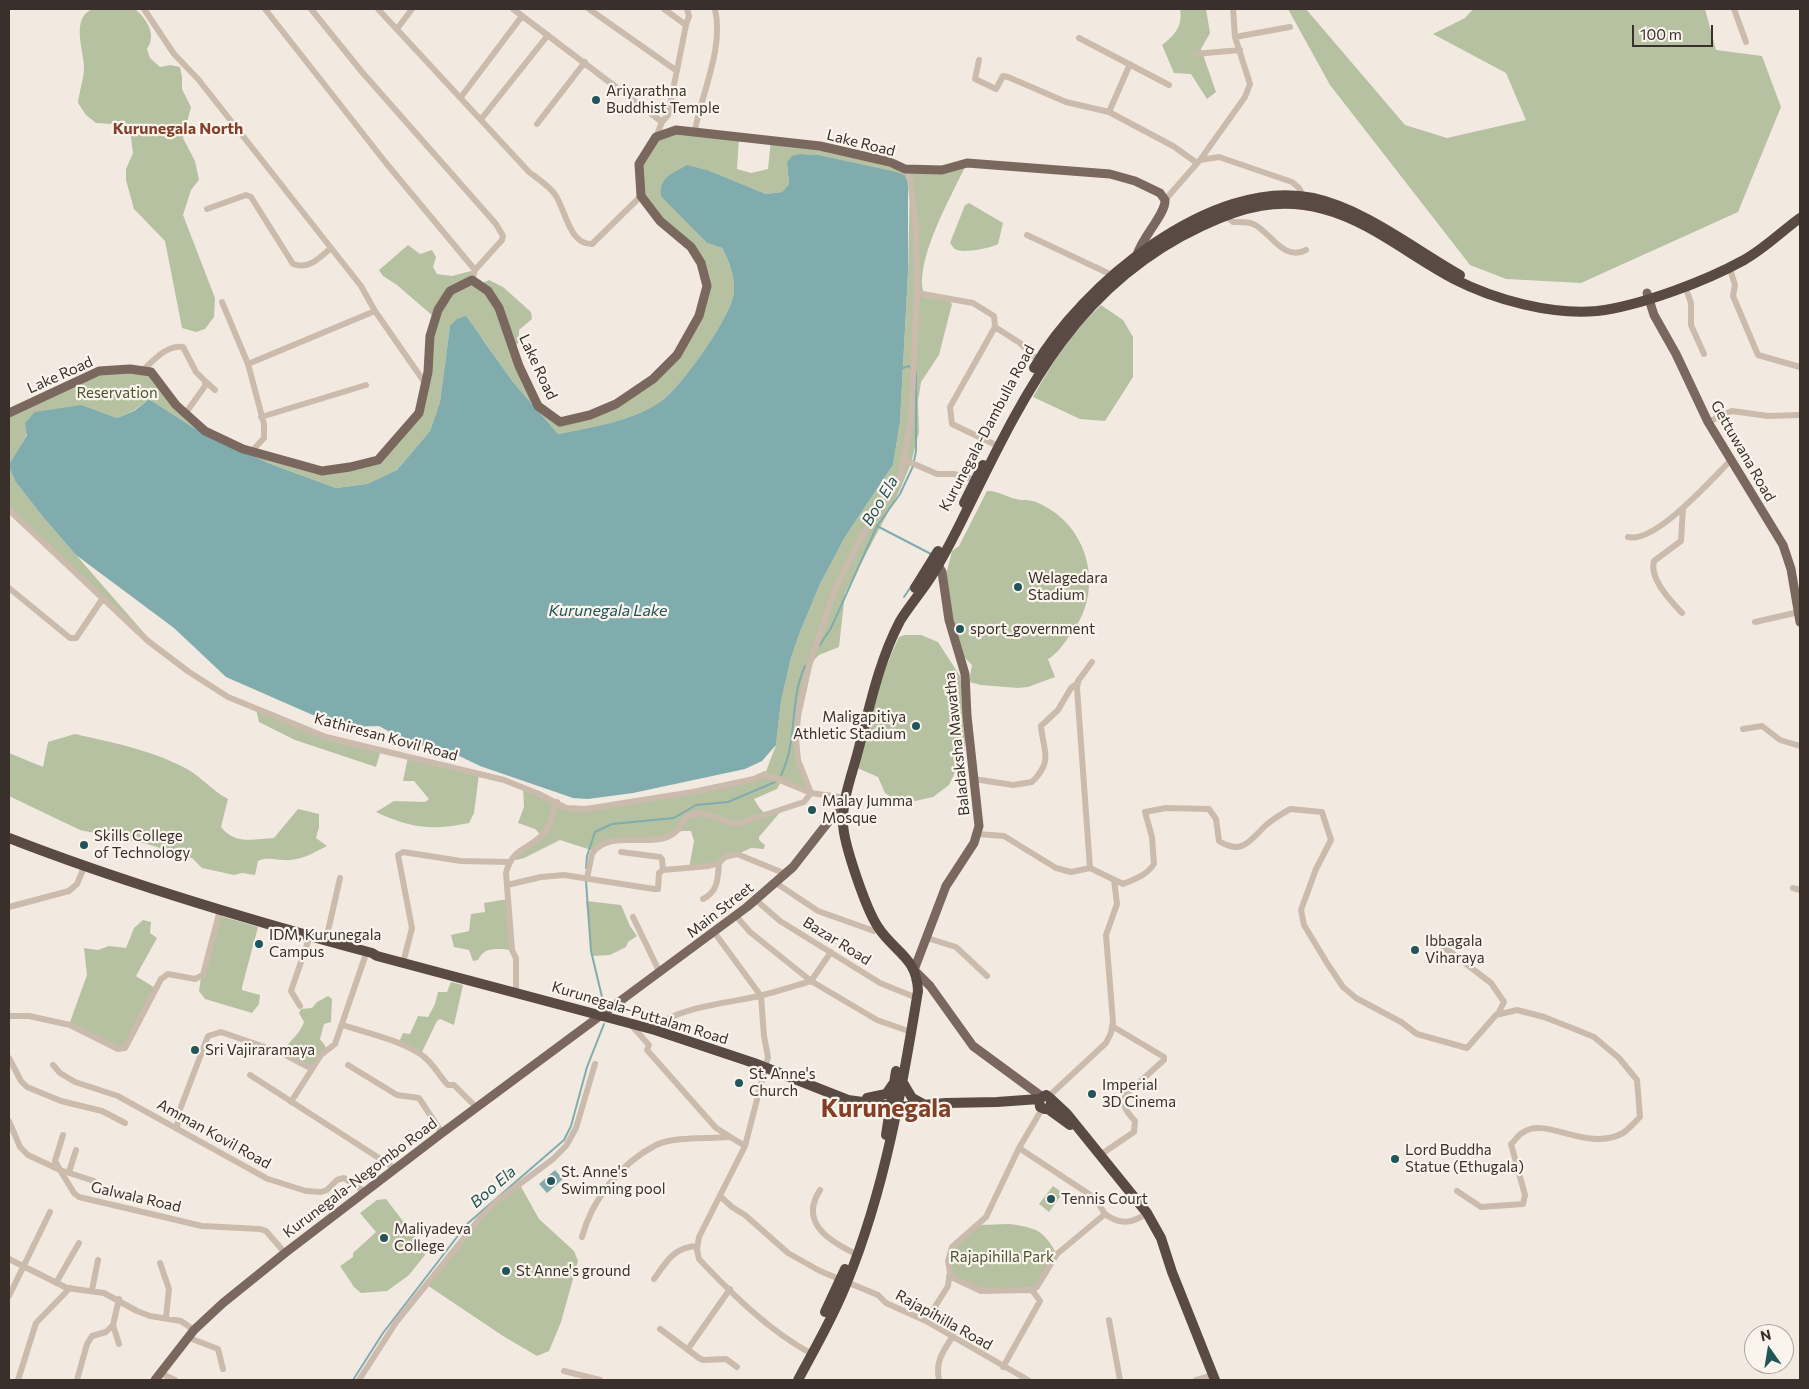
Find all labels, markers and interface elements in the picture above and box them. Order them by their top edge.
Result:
scale bar [1634,15,1715,47]
text: 100 m [1640,25,1682,43]
place label: Ariyarathna Buddhist Temple [606,82,720,117]
marker: Ariyarathna Buddhist Temple [590,94,602,106]
district label: Kurunegala North [113,119,243,139]
street label: Lake Road [825,126,897,160]
street label: Lake Road [515,331,561,403]
street label: Kurunegala-Dambulla Road [935,342,1039,514]
street label: Lake Road [24,353,96,397]
park label: Reservation [76,384,158,402]
street label: Gettuwana Road [1707,397,1779,505]
water label: Boo Ela [858,473,902,529]
place label: Welagedara Stadium [1028,569,1108,604]
marker: Welagedara Stadium [1012,581,1024,593]
water label: Kurunegala Lake [548,601,668,621]
place label: sport_government [970,620,1095,638]
marker: sport_government [954,623,966,635]
street label: Baladaksha Mawatha [941,671,973,817]
place label: Maligapitiya Athletic Stadium [793,708,906,743]
street label: Kathiresan Kovil Road [312,709,460,765]
marker: Maligapitiya Athletic Stadium [910,720,922,732]
place label: Malay Jumma Mosque [822,792,913,827]
marker: Malay Jumma Mosque [806,804,818,816]
place label: Skills College of Technology [94,827,190,862]
marker: Skills College of Technology [78,839,90,851]
street label: Main Street [683,878,757,942]
street label: Bazar Road [800,913,874,969]
place label: IDM, Kurunegala Campus [269,926,381,961]
place label: Ibbagala Viharaya [1425,932,1485,967]
marker: IDM, Kurunegala Campus [253,938,265,950]
marker: Ibbagala Viharaya [1409,944,1421,956]
street label: Kurunegala-Puttalam Road [550,978,730,1048]
place label: Sri Vajiraramaya [205,1041,315,1059]
marker: Sri Vajiraramaya [189,1044,201,1056]
place label: St. Anne's Church [749,1065,816,1100]
place label: Imperial 3D Cinema [1102,1076,1176,1111]
marker: St. Anne's Church [733,1077,745,1089]
marker: Imperial 3D Cinema [1086,1088,1098,1100]
district label: Kurunegala [821,1094,951,1124]
street label: Amman Kovil Road [154,1095,274,1173]
street label: Kurunegala-Negombo Road [280,1114,440,1242]
place label: Lord Buddha Statue (Ethugala) [1405,1141,1524,1176]
marker: Lord Buddha Statue (Ethugala) [1389,1153,1401,1165]
water label: Boo Ela [466,1162,520,1212]
place label: St. Anne's Swimming pool [561,1163,666,1198]
marker: St. Anne's Swimming pool [545,1175,557,1187]
street label: Galwala Road [89,1178,183,1216]
place label: Tennis Court [1061,1190,1148,1208]
marker: Tennis Court [1045,1193,1057,1205]
place label: Maliyadeva College [394,1220,471,1255]
marker: Maliyadeva College [378,1232,390,1244]
park label: Rajapihilla Park [950,1248,1054,1266]
place label: St Anne's ground [516,1262,630,1280]
marker: St Anne's ground [500,1265,512,1277]
street label: Rajapihilla Road [892,1286,996,1354]
north arrow [1744,1324,1794,1374]
text: N [1759,1325,1773,1344]

